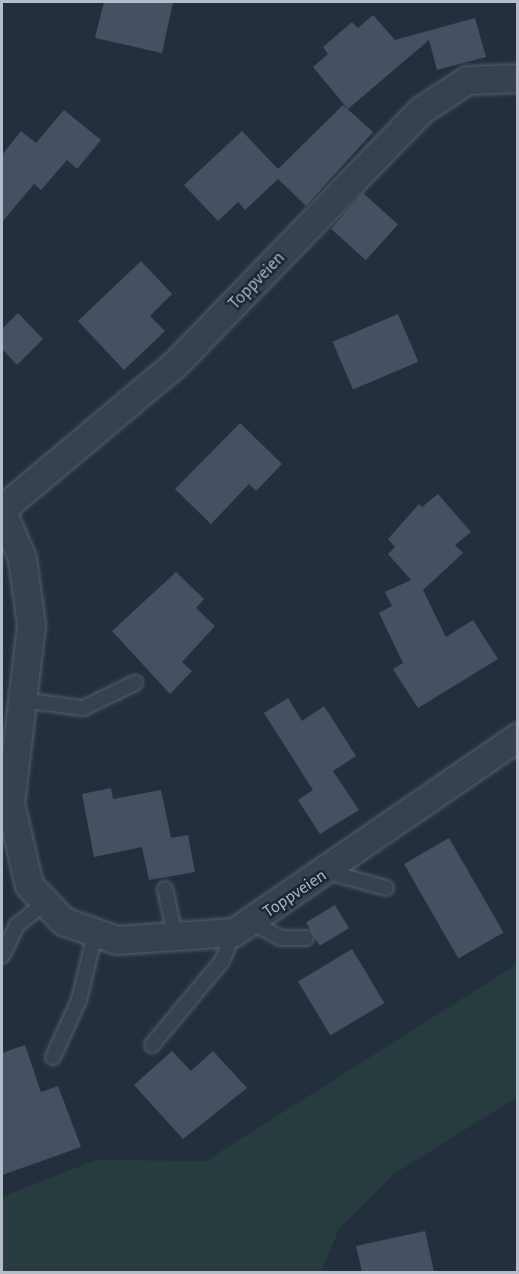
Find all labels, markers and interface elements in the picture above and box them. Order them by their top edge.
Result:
street label: Toppveien [224,248,290,314]
street label: Toppveien [259,865,331,923]

